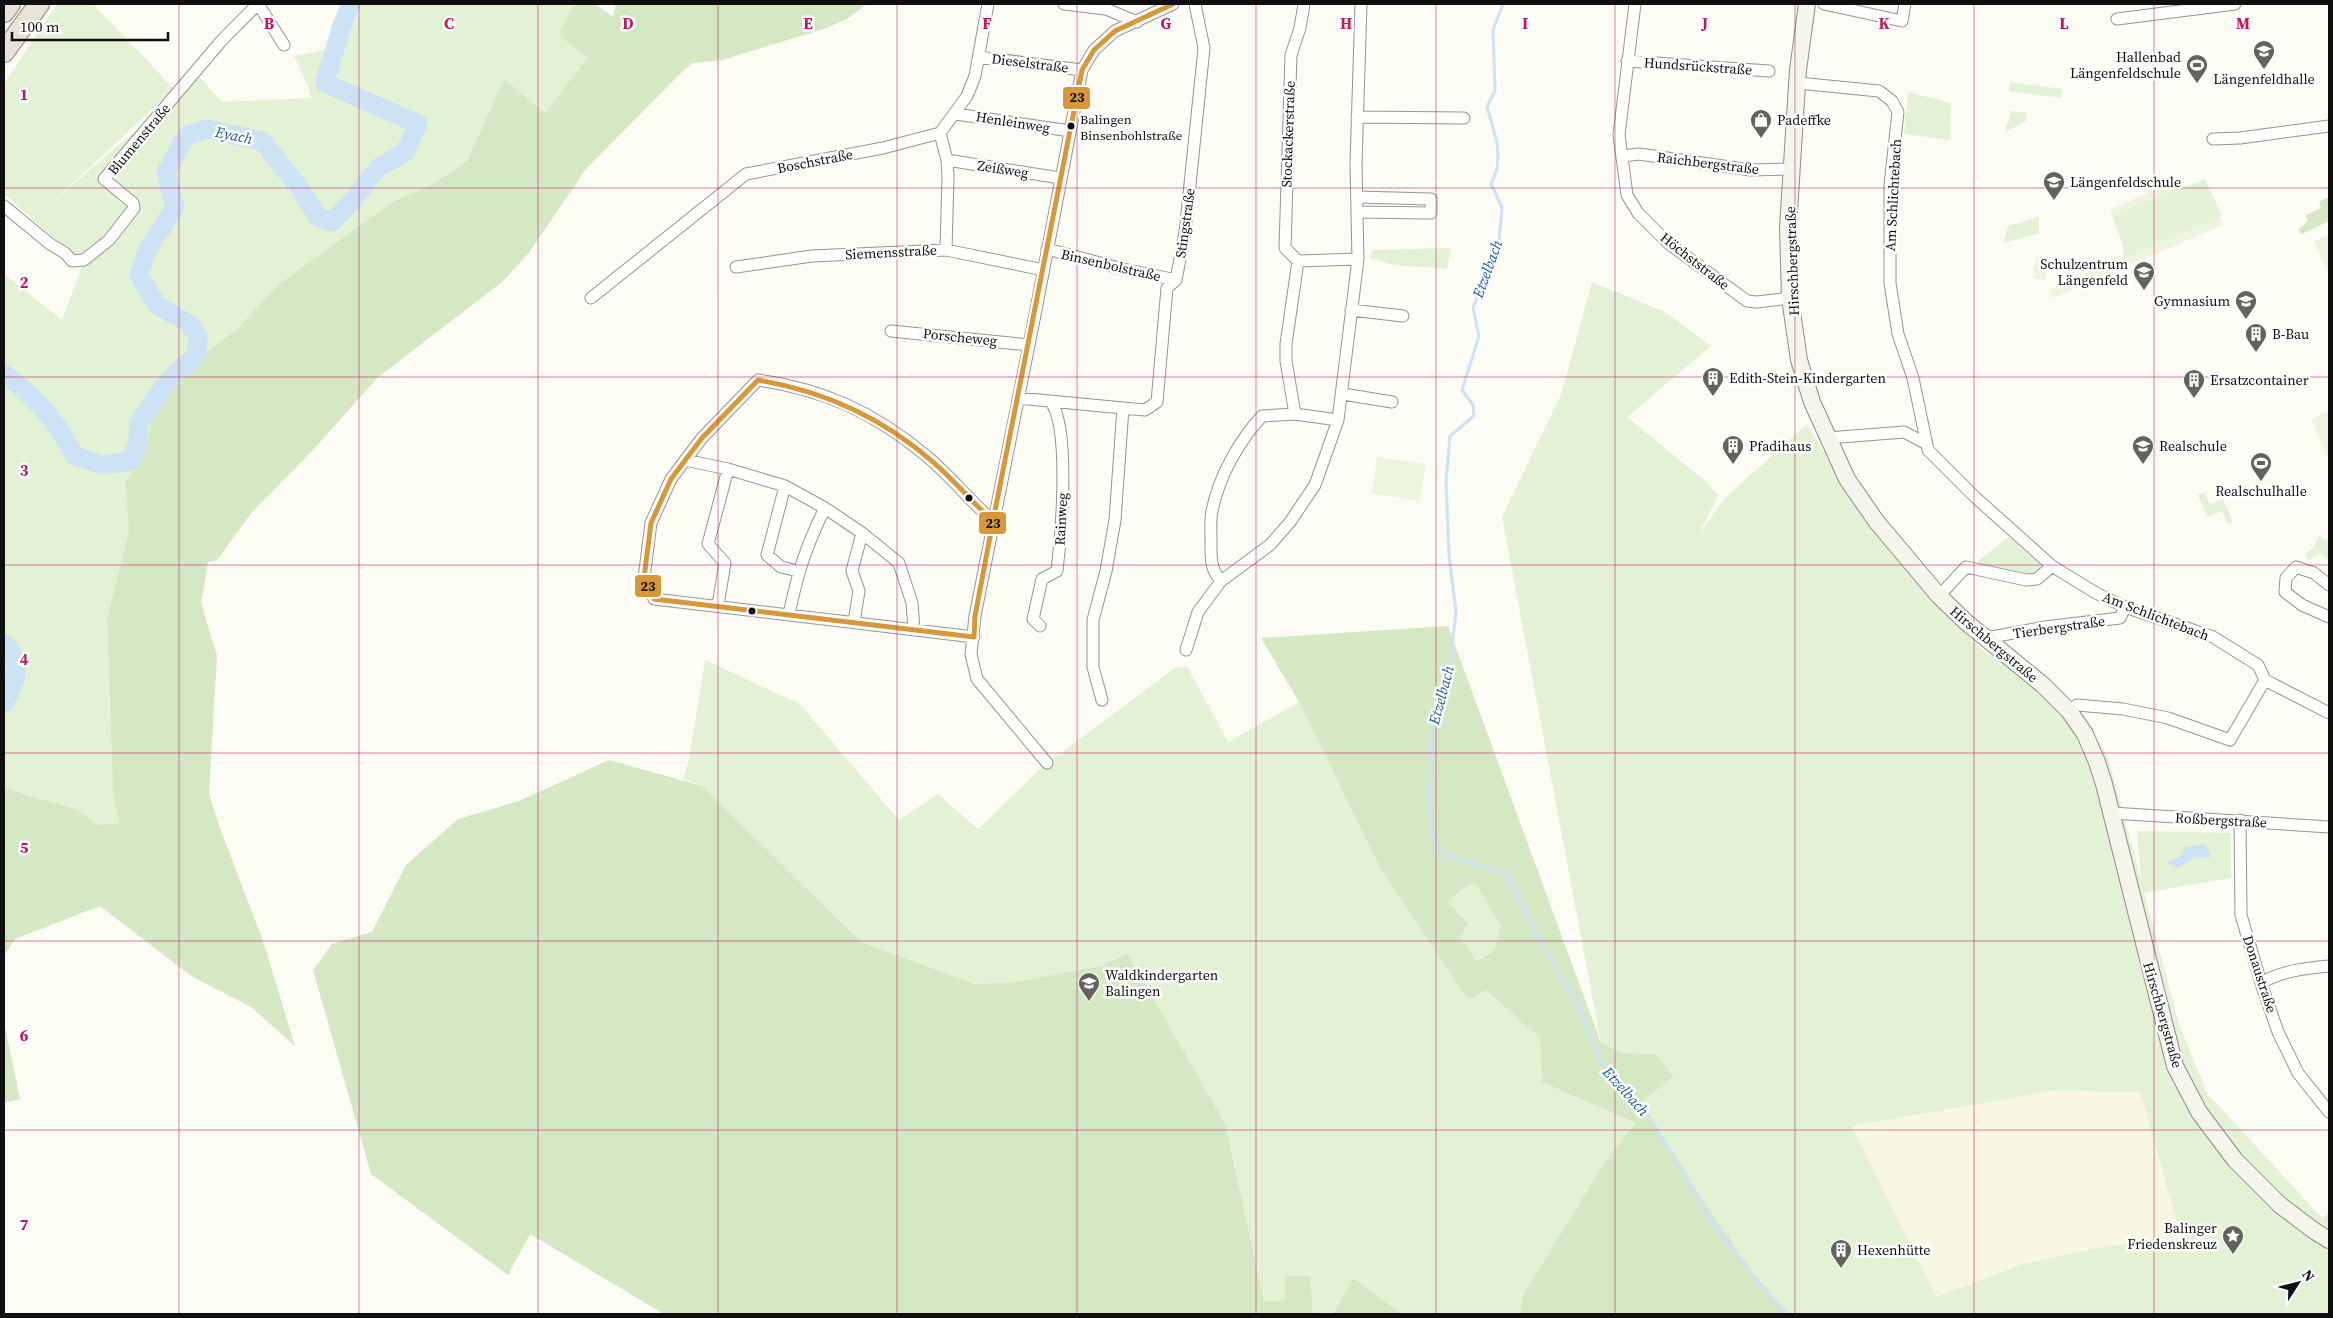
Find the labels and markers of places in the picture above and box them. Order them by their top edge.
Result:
school or university icon: Längenfeldhalle [2252,39,2276,70]
place label: Hallenbad Längenfeldschule [2070,47,2181,83]
sports icon: Hallenbad Längenfeldschule [2185,53,2209,84]
place label: Längenfeldhalle [2213,69,2315,89]
shop icon: Padeffke [1749,108,1773,139]
place label: Padeffke [1777,110,1831,130]
place label: Balingen Binsenbohlstraße [1080,111,1183,144]
marker: Balingen Binsenbohlstraße [1066,121,1076,131]
school or university icon: Längenfeldschule [2042,170,2066,201]
place label: Längenfeldschule [2070,172,2181,192]
place label: Schulzentrum Längenfeld [2040,254,2128,290]
school or university icon: Schulzentrum Längenfeld [2132,260,2156,291]
school or university icon: Gymnasium [2234,289,2258,320]
place label: Gymnasium [2154,291,2230,311]
building icon: B-Bau [2244,322,2268,353]
place label: B-Bau [2272,324,2309,344]
building icon: Edith-Stein-Kindergarten [1701,366,1725,397]
place label: Edith-Stein-Kindergarten [1729,368,1886,388]
building icon: Ersatzcontainer [2182,368,2206,399]
place label: Ersatzcontainer [2210,370,2309,390]
building icon: Pfadihaus [1721,434,1745,465]
school or university icon: Realschule [2131,434,2155,465]
place label: Pfadihaus [1749,436,1811,456]
place label: Realschule [2159,436,2227,456]
sports icon: Realschulhalle [2249,451,2273,482]
place label: Realschulhalle [2215,481,2307,501]
unlabelled marker [964,493,974,503]
unlabelled marker [747,606,757,616]
place label: Waldkindergarten Balingen [1105,965,1219,1001]
school or university icon: Waldkindergarten Balingen [1077,971,1101,1002]
place label: Balinger Friedenskreuz [2127,1218,2218,1254]
place icon: Balinger Friedenskreuz [2221,1224,2245,1255]
building icon: Hexenhütte [1829,1238,1853,1269]
place label: Hexenhütte [1857,1240,1930,1260]

